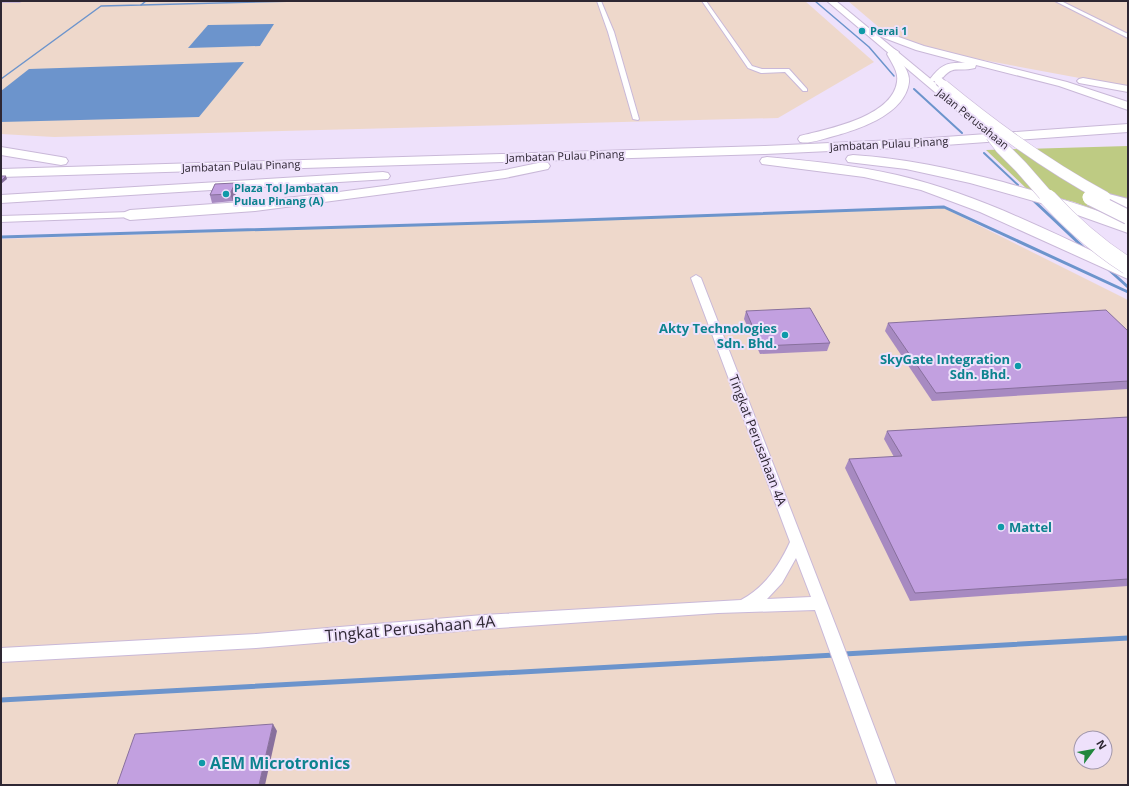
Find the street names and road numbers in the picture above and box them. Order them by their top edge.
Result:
street label: Jalan Perusahaan [933,84,1012,152]
street label: Jambatan Pulau Pinang [828,133,949,154]
street label: Jambatan Pulau Pinang [504,146,625,165]
street label: Jambatan Pulau Pinang [180,156,301,175]
street label: Tingkat Perusahaan 4A [725,372,792,509]
street label: Tingkat Perusahaan 4A [324,610,497,646]

